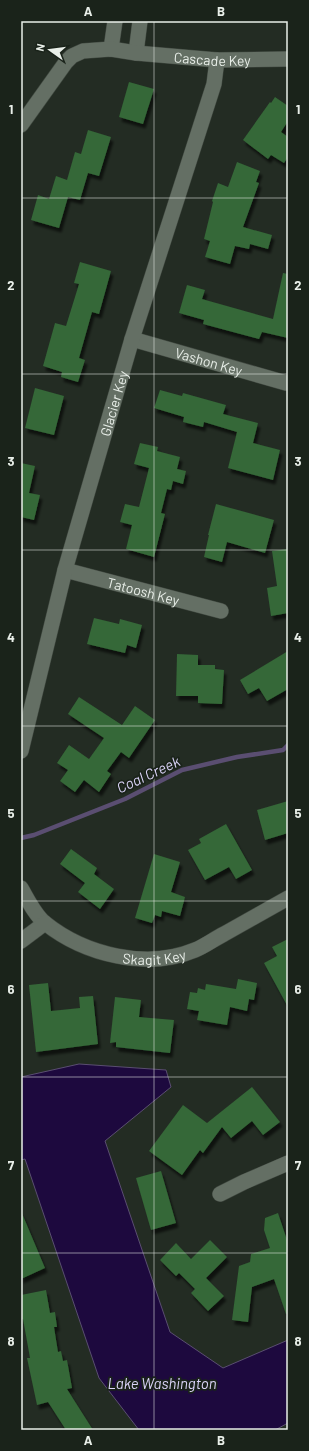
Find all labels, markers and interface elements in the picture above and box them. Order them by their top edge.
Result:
text: A [84,3,93,19]
text: B [217,3,225,19]
north arrow [30,30,70,70]
text: N [33,42,47,53]
street label: Cascade Key [173,48,251,69]
text: 1 [9,101,13,117]
text: 1 [296,101,300,117]
text: 2 [7,277,15,293]
text: 2 [294,277,302,293]
street label: Vashon Key [173,343,245,379]
street label: Glacier Key [96,368,131,438]
text: 3 [7,453,15,469]
text: 3 [294,453,302,469]
street label: Tatoosh Key [105,573,182,608]
text: 4 [7,629,15,645]
text: 4 [294,629,302,645]
water label: Coal Creek [113,751,183,796]
text: 5 [7,805,15,821]
text: 5 [294,805,302,821]
street label: Skagit Key [122,945,188,968]
text: 6 [8,981,15,997]
text: 6 [295,981,302,997]
text: 7 [8,1157,15,1173]
text: 7 [295,1157,302,1173]
text: 8 [7,1333,15,1349]
text: 8 [294,1333,302,1349]
water label: Lake Washington [107,1374,217,1392]
text: A [84,1432,93,1448]
text: B [217,1432,225,1448]

